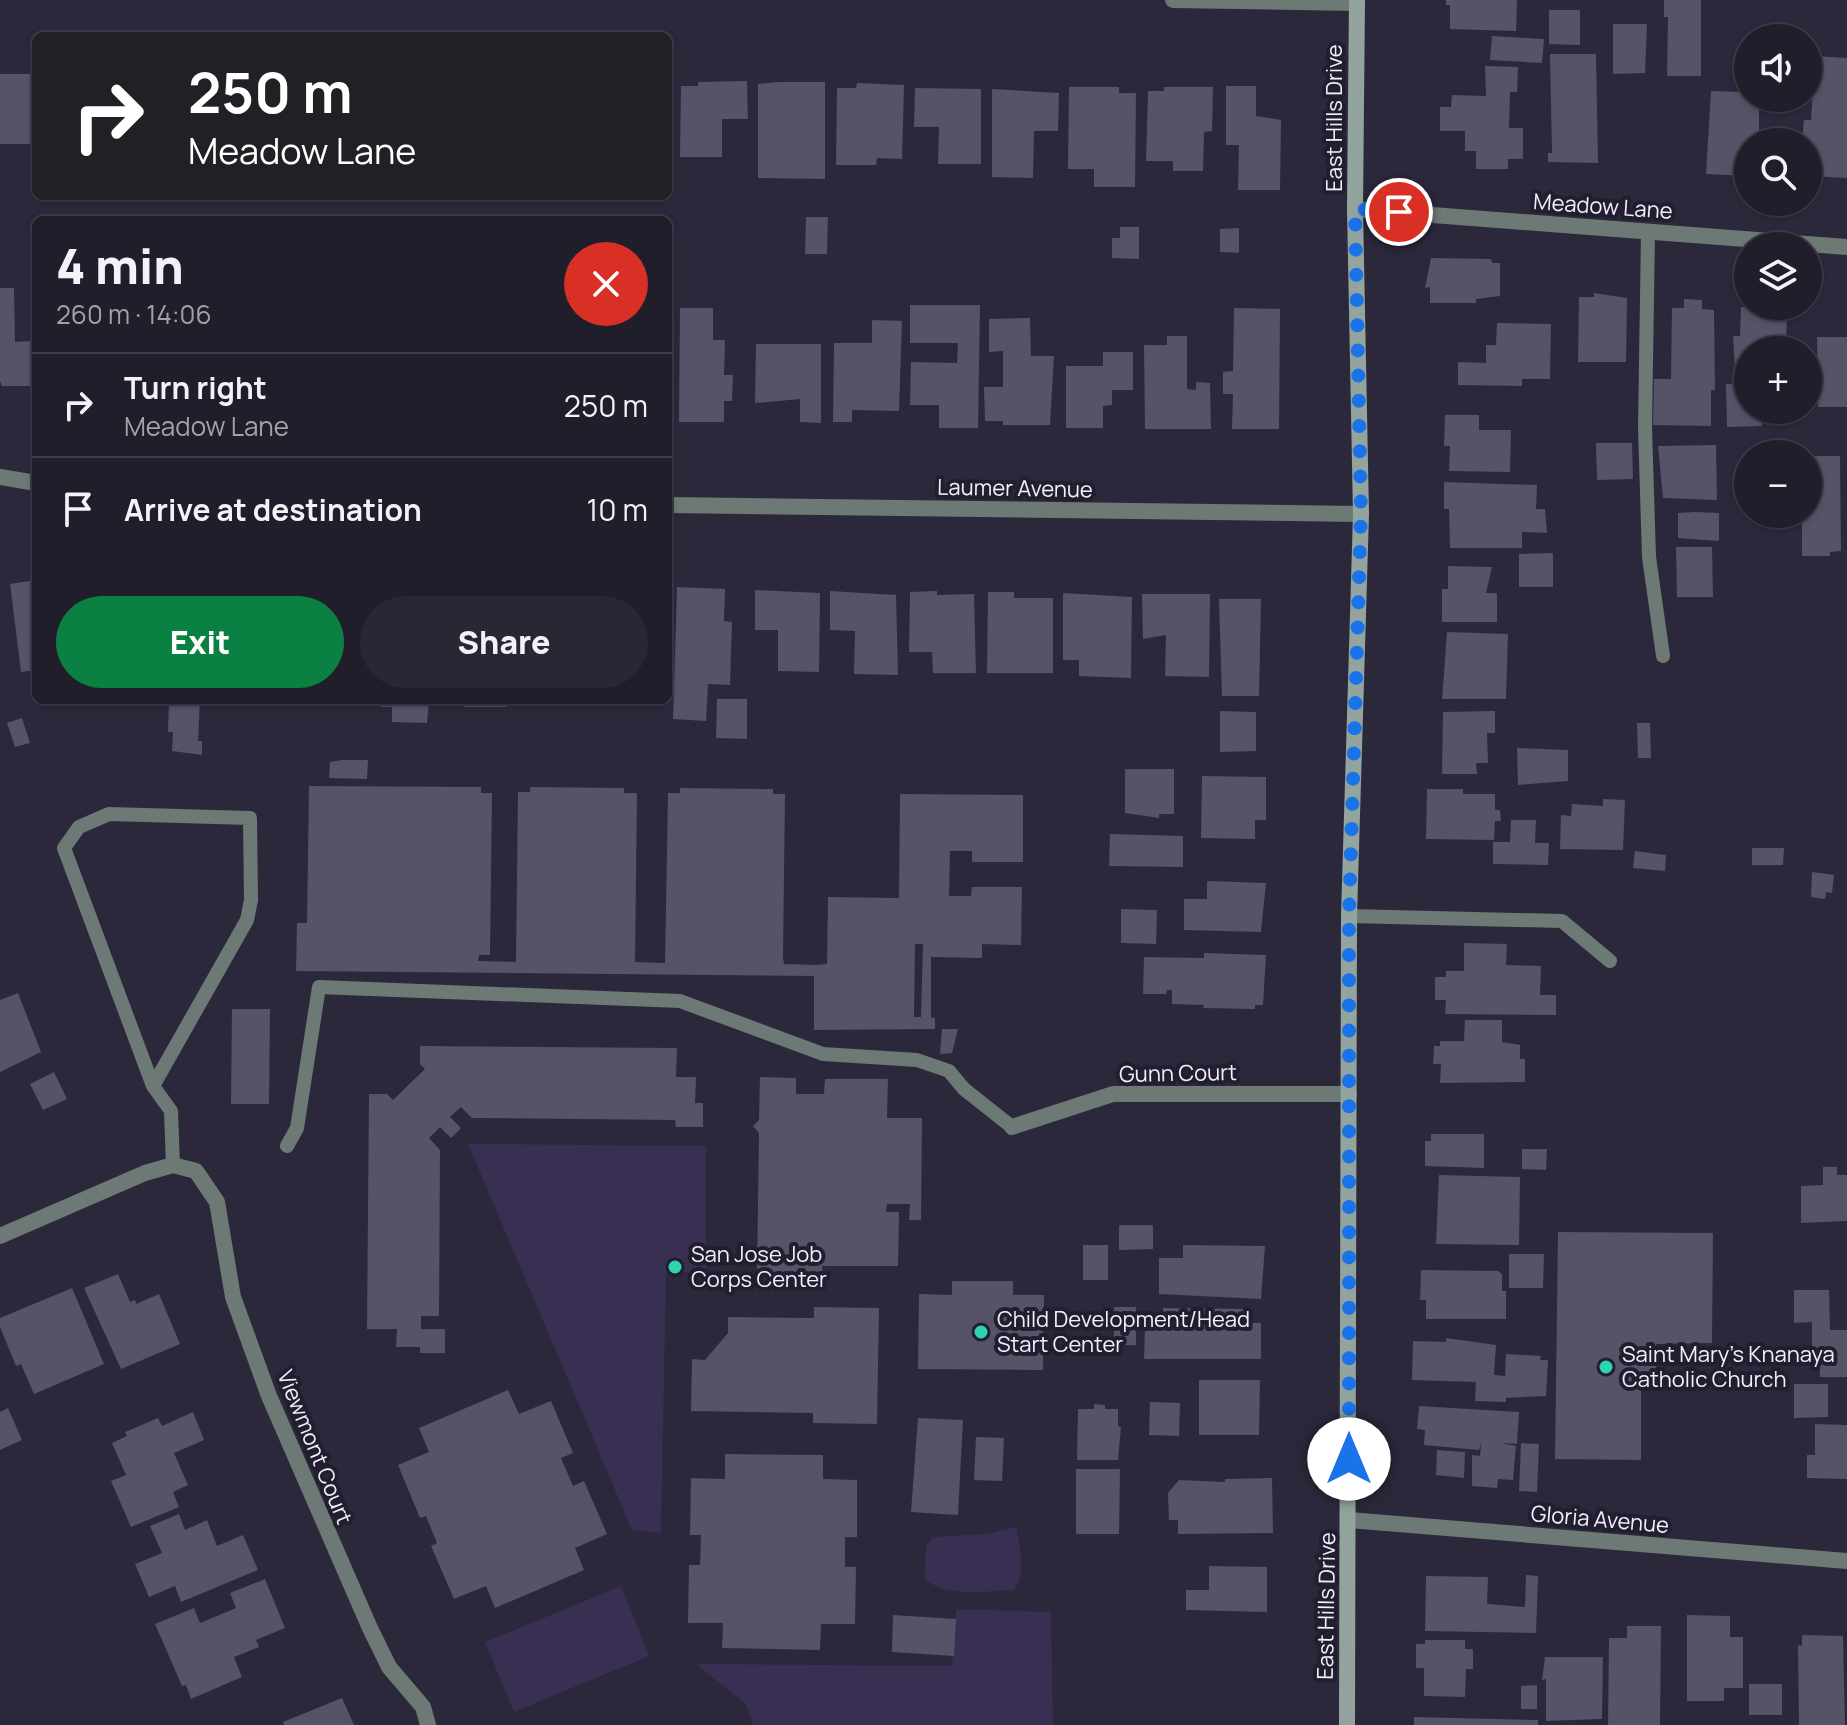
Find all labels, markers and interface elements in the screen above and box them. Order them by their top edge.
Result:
map controls [1734,24,1822,528]
button: sound [1734,24,1822,112]
street label: East Hills Drive [1319,44,1349,192]
text: 250 m [188,53,353,130]
icon: right [56,64,160,168]
text: Meadow Lane [188,126,416,175]
button: search [1734,128,1822,216]
pin [1365,178,1433,246]
street label: Meadow Lane [1532,186,1674,226]
icon: arrive [1377,190,1421,234]
button: layers [1734,232,1822,320]
text: 4 min [56,233,184,298]
button: close [564,242,648,326]
text: 260 m · 14:06 [56,296,212,332]
button: + [1734,336,1822,424]
text: Turn right [124,367,267,408]
icon: right [56,383,100,427]
text: 250 m [564,385,648,426]
text: Meadow Lane [124,408,289,444]
button: − [1734,440,1822,528]
street label: Laumer Avenue [937,472,1093,504]
icon: arrive [56,487,100,531]
text: Arrive at destination [124,489,422,530]
text: 10 m [587,489,648,530]
button: Exit [56,596,344,688]
button: Share [360,596,648,688]
street label: Gunn Court [1119,1057,1237,1089]
place label: San Jose Job Corps Center [691,1239,827,1294]
marker: San Jose Job Corps Center [666,1258,684,1276]
place label: Child Development/Head Start Center [997,1304,1250,1359]
marker: Child Development/Head Start Center [972,1323,990,1341]
place label: Saint Mary’s Knanaya Catholic Church [1622,1339,1835,1394]
marker: Saint Mary’s Knanaya Catholic Church [1597,1358,1615,1376]
street label: Viewmont Court [270,1365,360,1529]
position arrow [1307,1417,1391,1501]
street label: Gloria Avenue [1530,1498,1671,1540]
street label: East Hills Drive [1310,1532,1342,1680]

